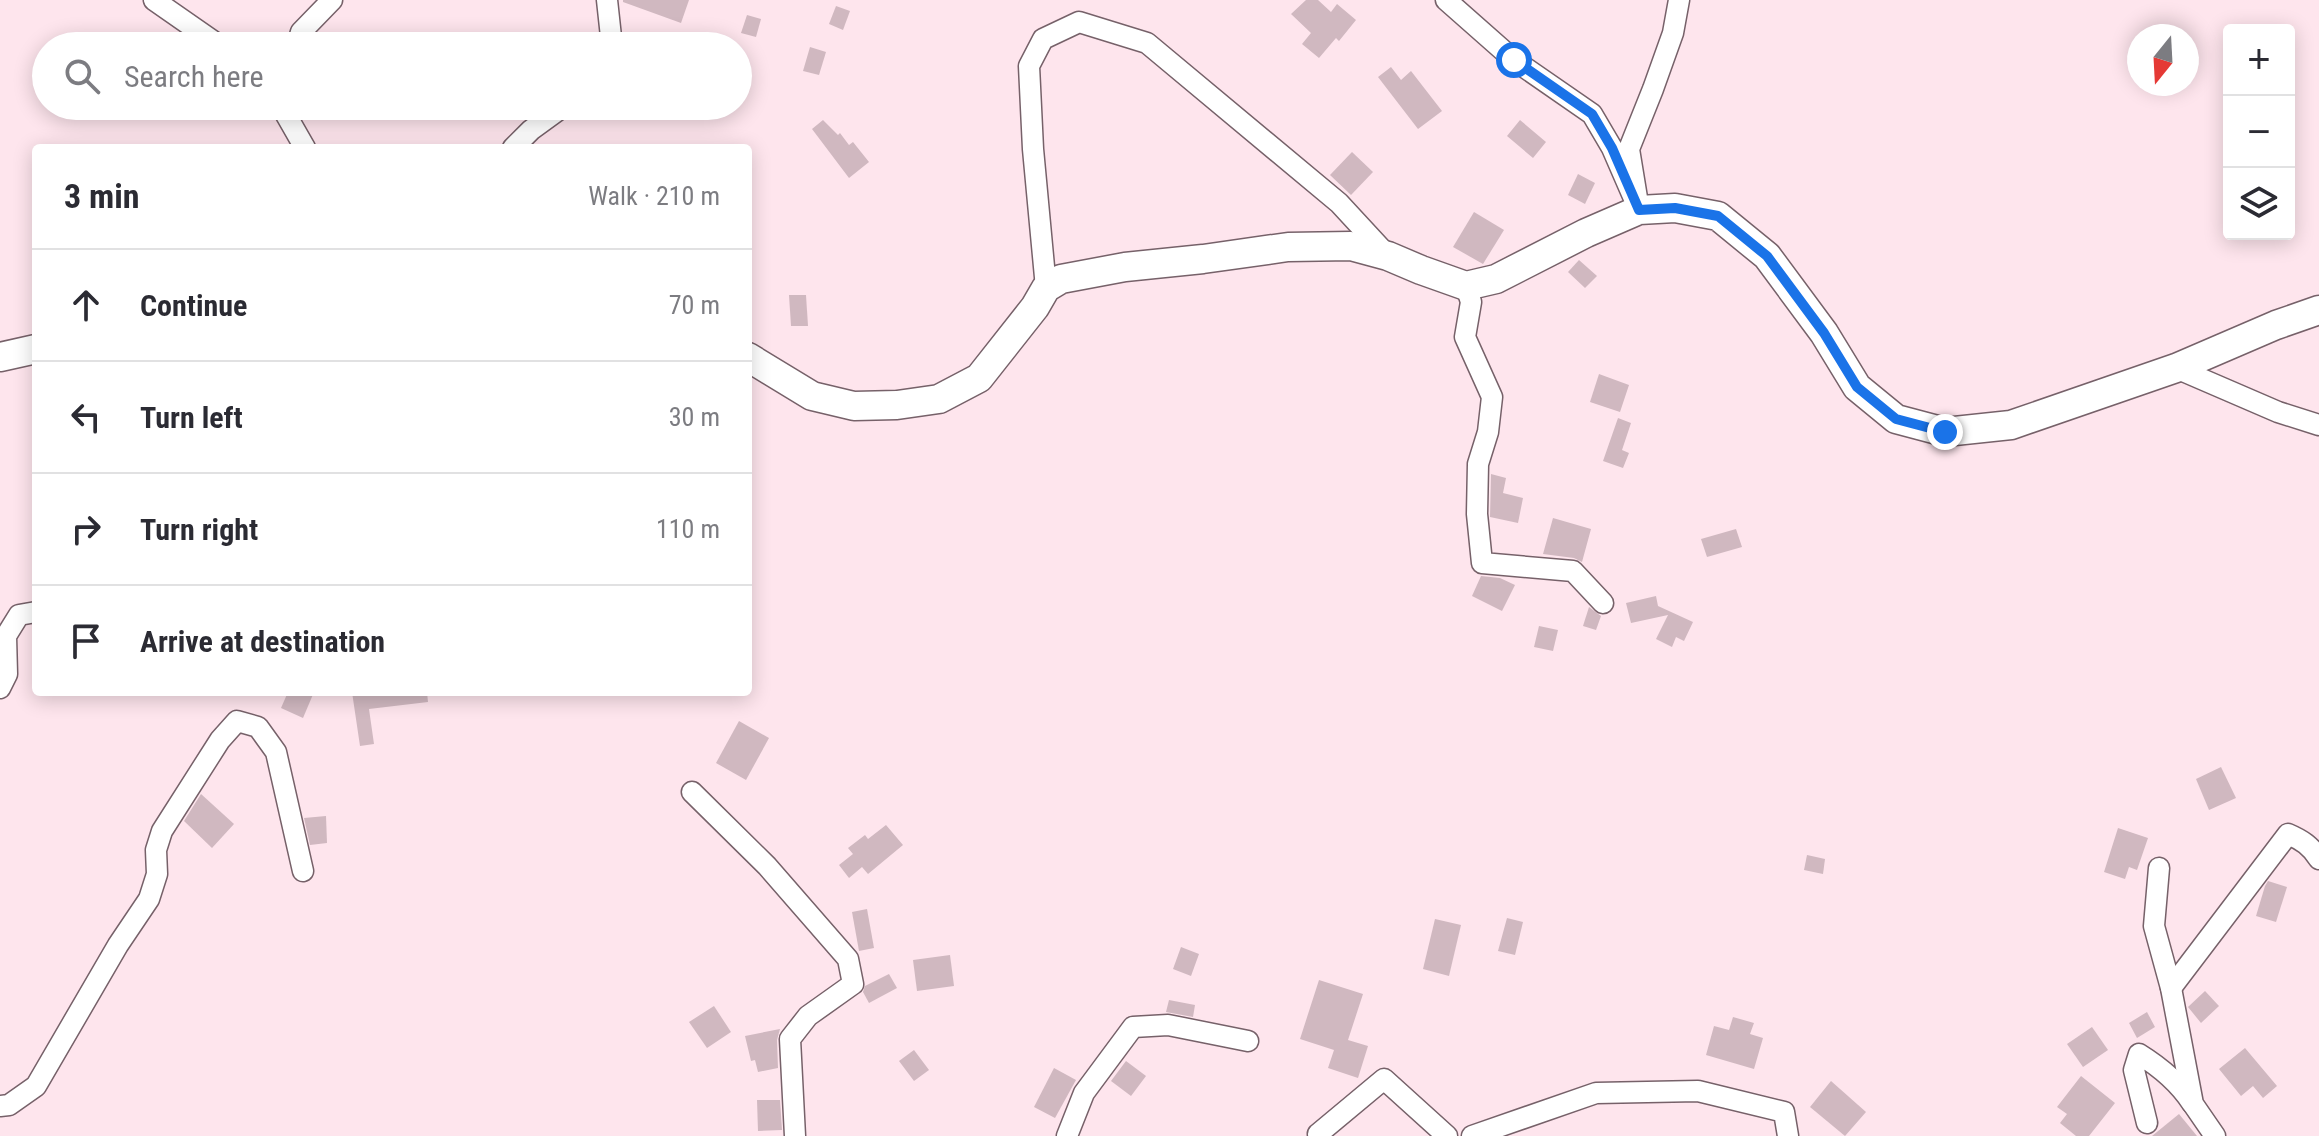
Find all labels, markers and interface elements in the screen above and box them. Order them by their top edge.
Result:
north arrow [2127,24,2199,96]
map controls [2223,24,2295,240]
button: + [2223,24,2295,96]
search box [32,32,752,120]
route start [1496,42,1532,78]
icon: search [60,54,104,98]
text: Search here [124,59,264,94]
button: − [2223,96,2295,168]
button: layers [2223,168,2295,240]
text: 3 min [64,176,140,216]
text: Walk · 210 m [588,181,720,211]
icon: ahead [64,283,108,327]
text: Continue [140,288,247,323]
text: 70 m [669,290,720,320]
icon: left [64,395,108,439]
text: Turn left [140,400,243,435]
text: 30 m [669,402,720,432]
route end [1927,414,1963,450]
icon: right [64,507,108,551]
text: Turn right [140,512,258,547]
text: 110 m [656,514,720,544]
icon: arrive [64,619,108,663]
text: Arrive at destination [140,624,385,659]

